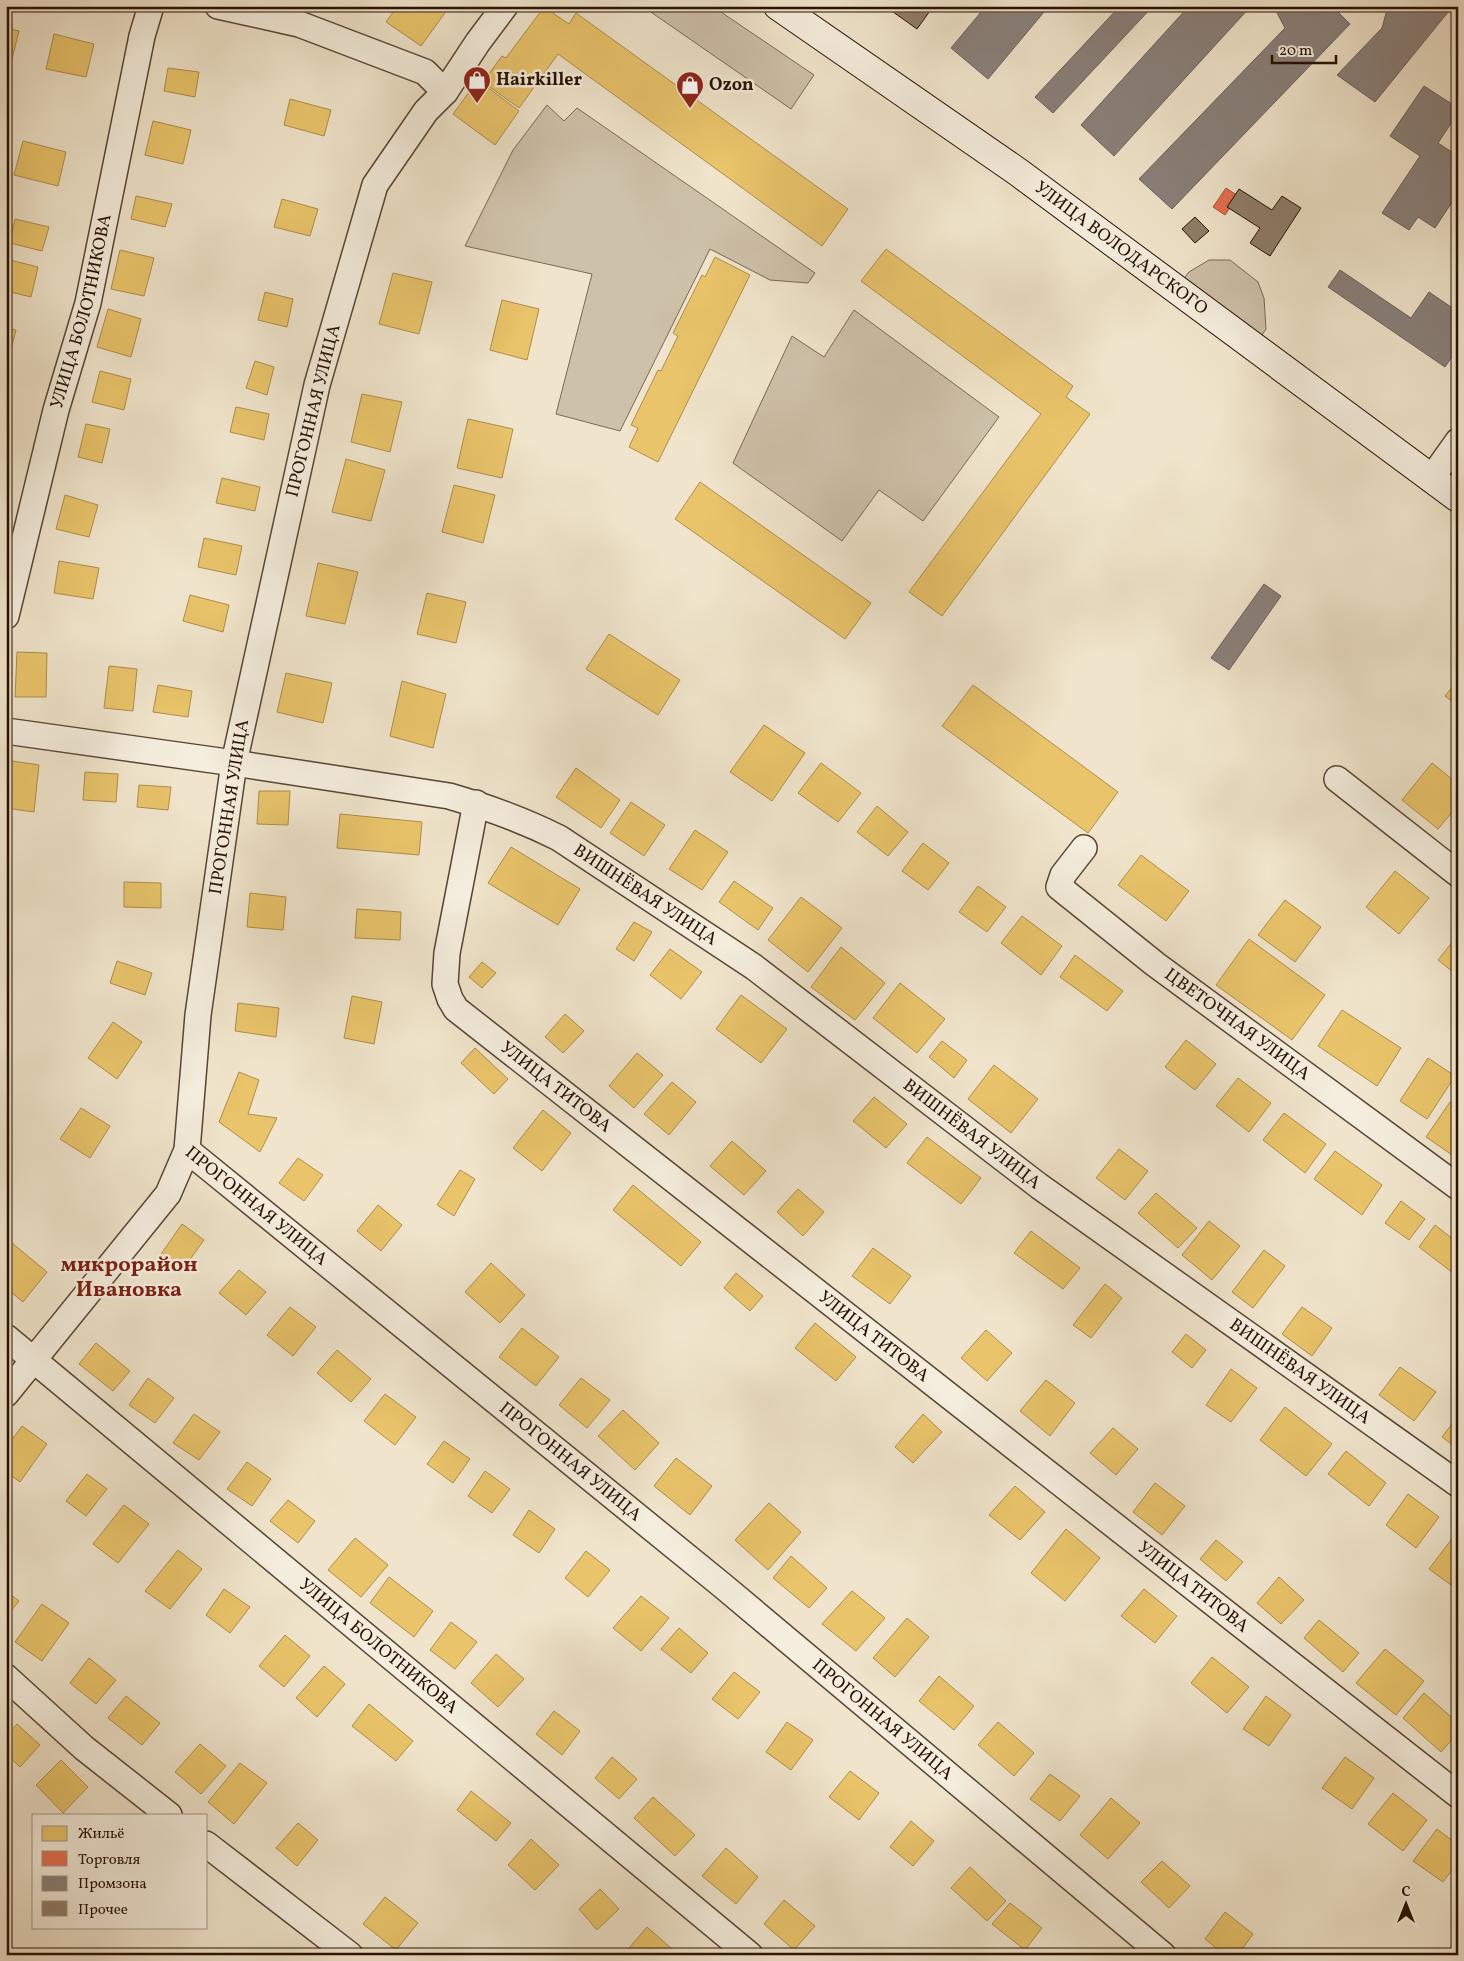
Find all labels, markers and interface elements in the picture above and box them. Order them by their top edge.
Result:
scale bar [1272,32,1335,64]
text: 20 m [1279,41,1312,62]
shop icon: Hairkiller [462,65,492,104]
place label: Hairkiller [496,68,582,93]
shop icon: Ozon [675,70,705,109]
place label: Ozon [709,73,754,98]
street label: УЛИЦА ВОЛОДАРСКОГО [1029,176,1213,321]
street label: УЛИЦА БОЛОТНИКОВА [45,212,118,412]
street label: ПРОГОННАЯ УЛИЦА [280,322,348,500]
street label: ПРОГОННАЯ УЛИЦА [204,717,256,897]
street label: ВИШНЁВАЯ УЛИЦА [568,838,723,952]
street label: ЦВЕТОЧНАЯ УЛИЦА [1159,962,1316,1087]
street label: УЛИЦА ТИТОВА [495,1036,617,1139]
street label: ВИШНЁВАЯ УЛИЦА [897,1073,1046,1196]
street label: ПРОГОННАЯ УЛИЦА [179,1141,333,1272]
district label: микрорайон Ивановка [61,1250,197,1306]
street label: УЛИЦА ТИТОВА [813,1285,935,1388]
street label: ВИШНЁВАЯ УЛИЦА [1224,1313,1376,1431]
street label: ПРОГОННАЯ УЛИЦА [494,1396,647,1528]
street label: УЛИЦА ТИТОВА [1132,1535,1254,1639]
street label: УЛИЦА БОЛОТНИКОВА [293,1573,464,1720]
street label: ПРОГОННАЯ УЛИЦА [806,1653,959,1787]
legend [32,1814,208,1928]
text: Жильё [78,1824,124,1845]
text: Торговля [78,1850,140,1871]
text: Промзона [78,1874,147,1895]
north arrow [1382,1878,1432,1928]
text: С [1401,1883,1411,1902]
text: Прочее [78,1900,128,1921]

